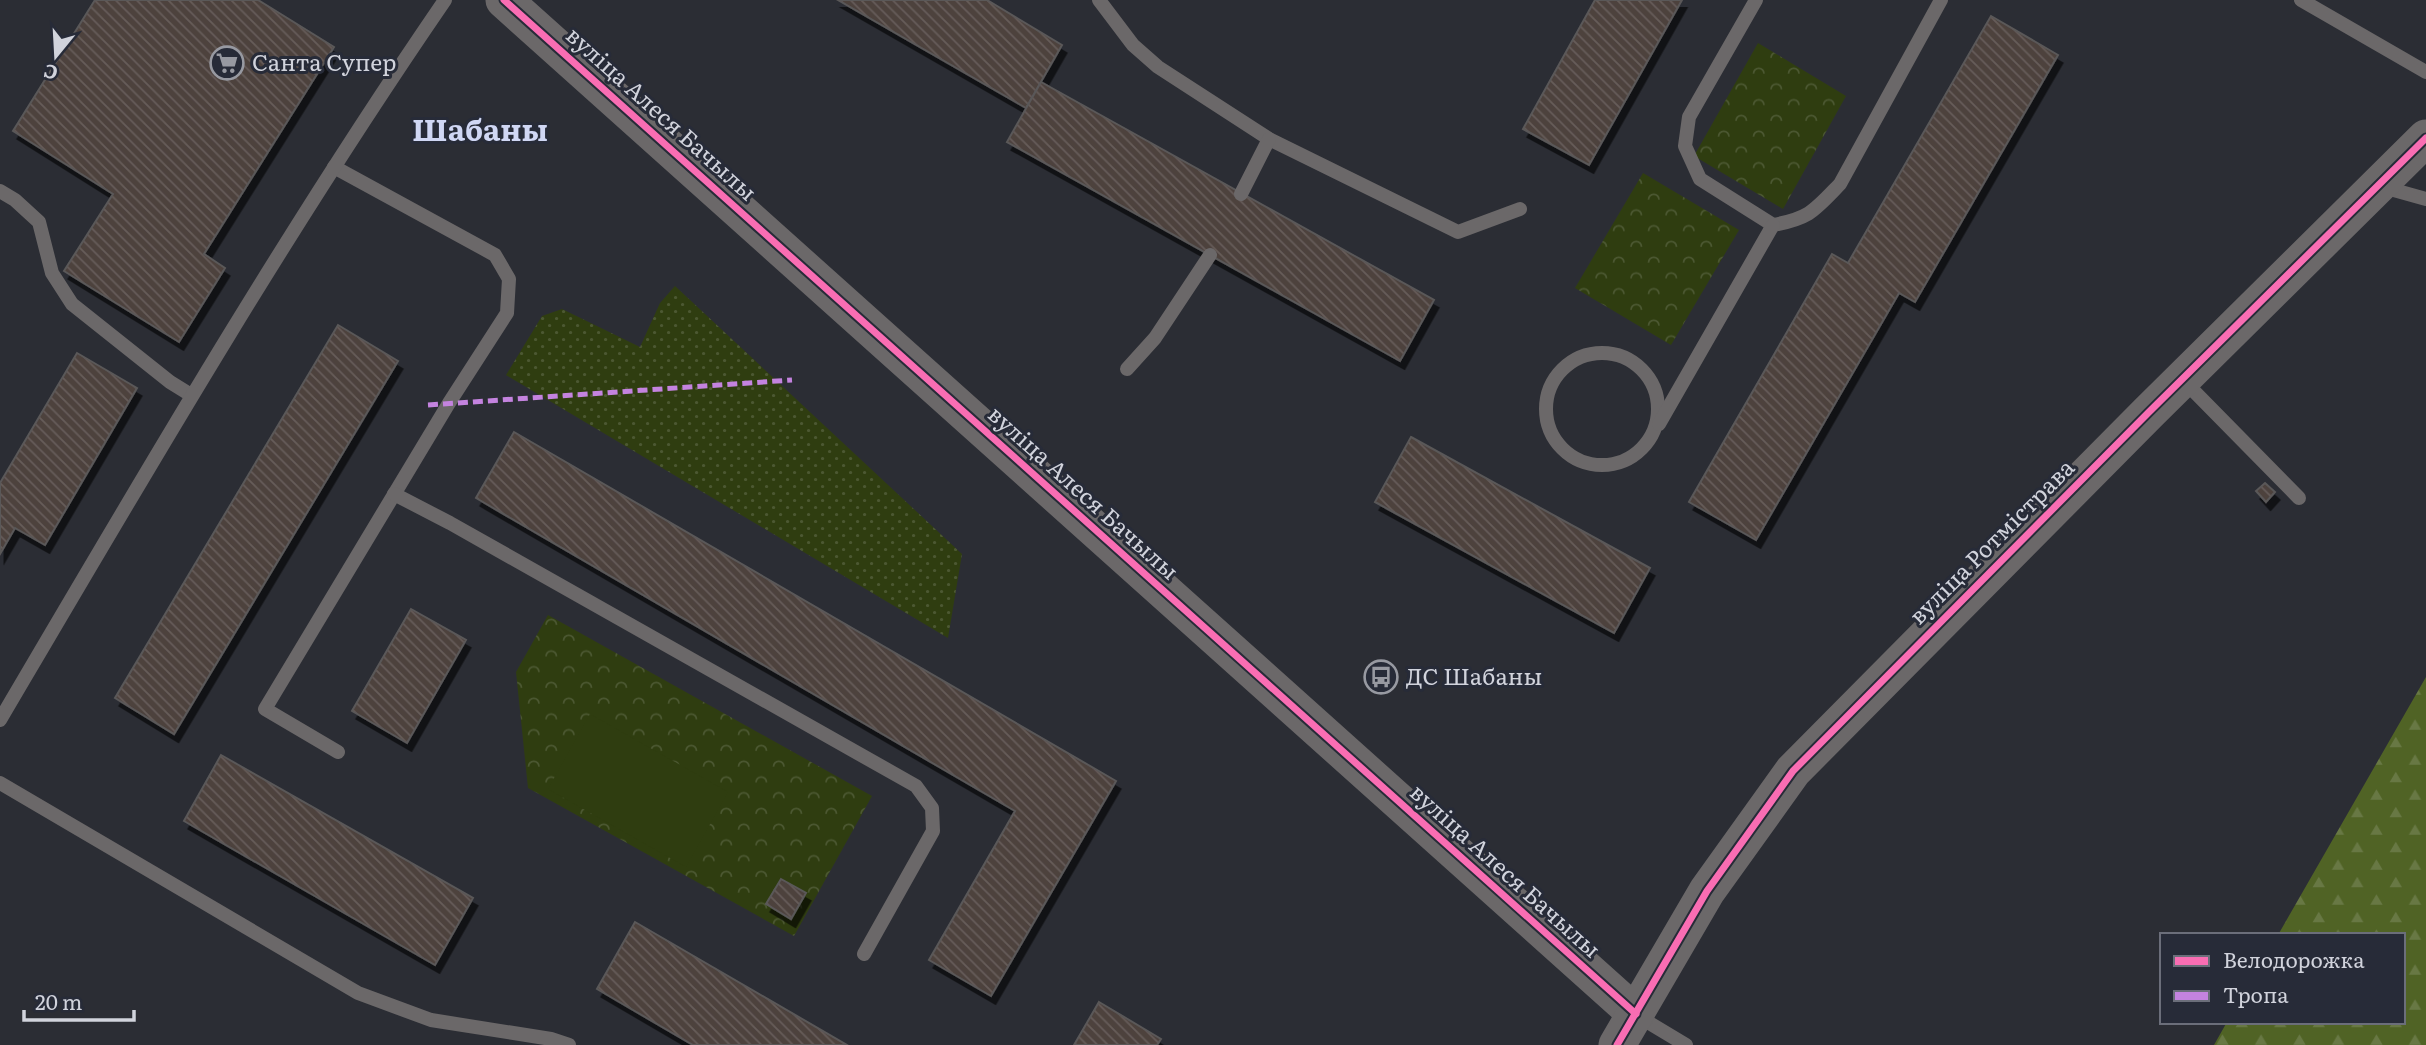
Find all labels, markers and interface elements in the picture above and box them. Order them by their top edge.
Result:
street label: вуліца Алеся Бачылы [559,17,765,208]
north arrow [21,21,91,91]
supermarket icon: Санта Супер [208,44,246,82]
place label: Санта Супер [252,44,396,78]
text: С [40,58,61,89]
district label: Шабаны [412,106,548,150]
street label: вуліца Алеся Бачылы [981,396,1187,587]
street label: вуліца Ротмістрава [1900,450,2082,631]
bus stop icon: ДС Шабаны [1362,658,1400,696]
place label: ДС Шабаны [1406,658,1542,692]
street label: вуліца Алеся Бачылы [1403,774,1609,965]
legend [2160,933,2405,1024]
text: Велодорожка [2223,943,2365,974]
scale bar [24,978,135,1022]
text: Тропа [2223,978,2289,1009]
text: 20 m [35,985,82,1016]

